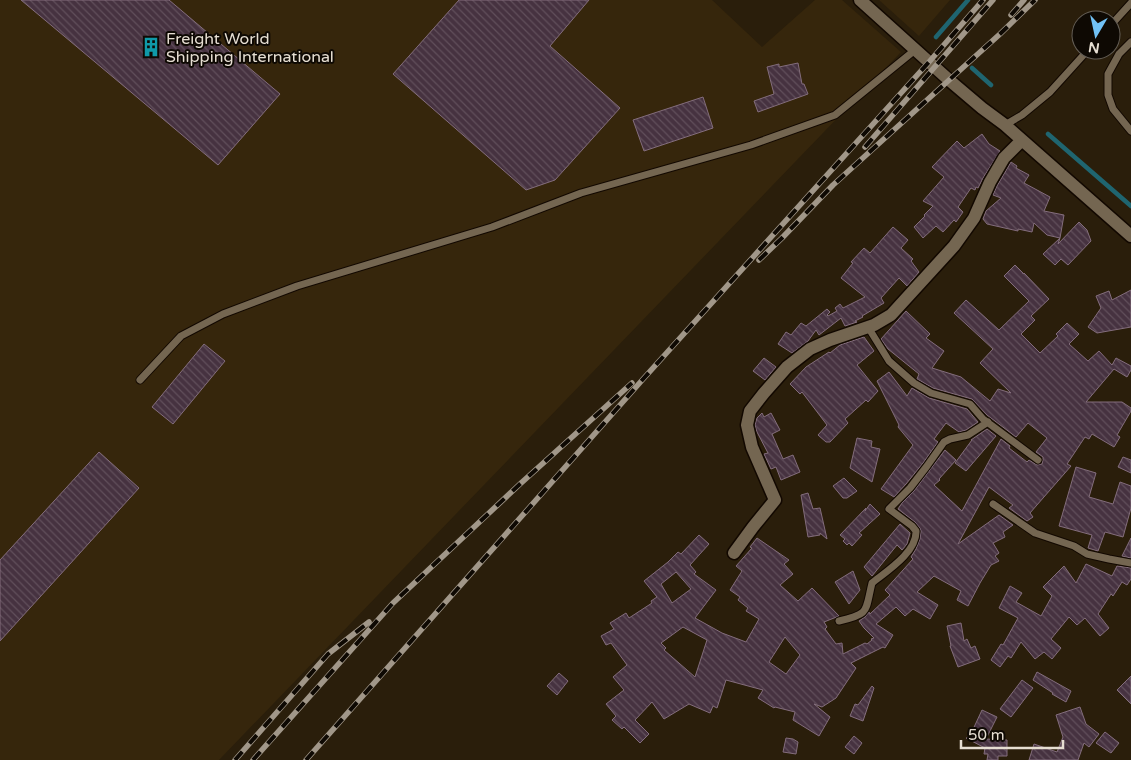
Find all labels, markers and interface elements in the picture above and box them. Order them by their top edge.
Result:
north arrow [1071,10,1121,60]
place label: Freight World Shipping International [166,29,334,67]
building icon: Freight World Shipping International [140,36,162,58]
text: N [1087,38,1101,57]
scale bar [961,718,1064,750]
text: 50 m [968,726,1005,744]

